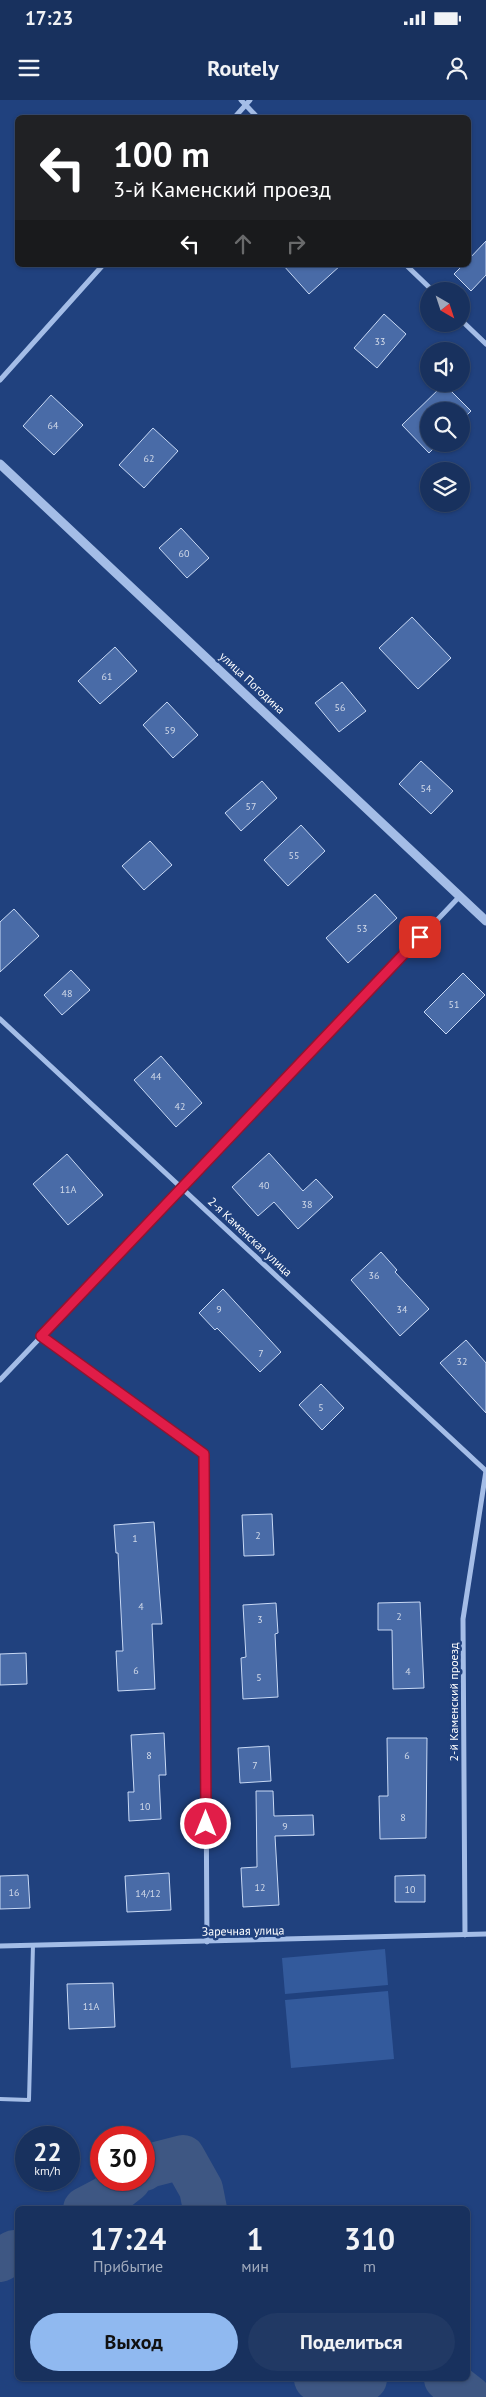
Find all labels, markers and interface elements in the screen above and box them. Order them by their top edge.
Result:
text: 17:23 [25,6,73,30]
icon: menu [15,54,43,82]
text: Routely [207,54,279,82]
icon: person [443,54,471,82]
text: 100 m [113,131,210,177]
icon: left [30,135,95,200]
text: 3-й Каменский проезд [113,175,331,203]
icon: left [176,230,204,258]
icon: ahead [229,230,257,258]
icon: right [282,230,310,258]
north arrow [420,282,470,332]
map controls [420,282,470,512]
house number: 33 [375,335,385,348]
button: sound [420,342,470,392]
button: search [420,402,470,452]
house number: 64 [48,419,59,432]
house number: 62 [144,452,154,465]
button: layers [420,462,470,512]
house number: 60 [179,547,190,560]
street label: улица Погодина [216,648,288,717]
house number: 61 [102,670,112,683]
house number: 56 [335,701,345,714]
house number: 59 [165,724,175,737]
house number: 54 [421,782,432,795]
house number: 57 [246,800,256,813]
house number: 55 [289,849,299,862]
pin [399,916,441,958]
house number: 53 [357,922,367,935]
icon: arrive [406,923,434,951]
house number: 48 [62,987,72,1000]
house number: 51 [449,998,459,1011]
house number: 44 [151,1070,162,1083]
house number: 42 [175,1100,185,1113]
house number: 40 [259,1179,270,1192]
house number: 11А [60,1183,77,1196]
street label: 2-я Каменская улица [205,1194,296,1280]
house number: 38 [302,1198,312,1211]
house number: 36 [369,1269,379,1282]
house number: 9 [216,1303,222,1316]
house number: 34 [397,1303,408,1316]
house number: 7 [258,1347,264,1360]
house number: 32 [457,1355,467,1368]
house number: 5 [318,1401,324,1414]
house number: 2 [255,1529,261,1542]
house number: 1 [132,1532,138,1545]
house number: 4 [138,1600,144,1613]
house number: 2 [396,1610,402,1623]
house number: 3 [257,1613,263,1626]
street label: 2-й Каменский проезд [446,1642,461,1761]
house number: 6 [133,1664,139,1677]
house number: 4 [405,1665,411,1678]
house number: 5 [256,1671,262,1684]
house number: 8 [146,1749,152,1762]
house number: 6 [404,1749,410,1762]
house number: 7 [252,1759,258,1772]
position arrow [179,1797,231,1849]
house number: 10 [140,1800,151,1813]
house number: 8 [400,1811,406,1824]
house number: 9 [282,1820,288,1833]
house number: 12 [255,1881,265,1894]
house number: 10 [405,1883,416,1896]
house number: 16 [9,1886,19,1899]
house number: 14/12 [135,1887,161,1900]
street label: Заречная улица [201,1922,285,1939]
house number: 11А [83,2000,100,2013]
speed limit sign: 30 [90,2126,155,2191]
text: 22 [33,2136,62,2168]
text: km/h [34,2163,61,2178]
text: 17:24 [90,2219,166,2258]
text: 1 [247,2219,264,2258]
text: 310 [344,2219,395,2258]
text: Прибытие [93,2256,163,2276]
text: мин [241,2256,269,2276]
text: m [363,2256,376,2276]
button: Выход [30,2313,238,2371]
button: Поделиться [248,2313,455,2371]

